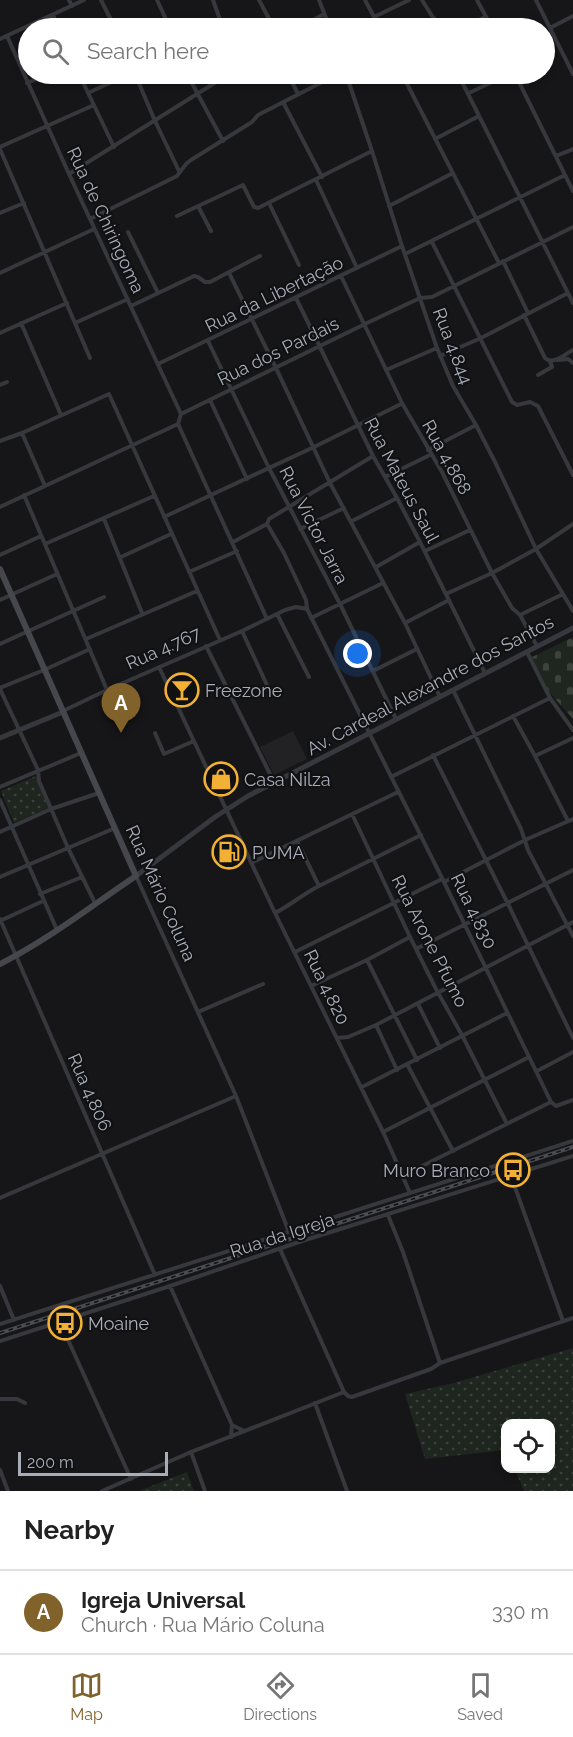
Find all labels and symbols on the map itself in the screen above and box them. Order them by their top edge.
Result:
street label: Rua de Chiringoma [63,144,149,296]
street label: Rua da Libertação [202,251,347,337]
street label: Rua 4.844 [429,305,477,387]
street label: Rua dos Pardais [214,312,342,389]
street label: Rua Mateus Saul [360,414,444,546]
street label: Rua 4.868 [418,416,476,498]
street label: Rua Victor Jarra [275,463,353,587]
street label: Av. Cardeal Alexandre dos Santos [303,611,557,759]
street label: Rua 4.767 [122,622,204,674]
your location [343,639,372,668]
bar icon: Freezone [164,672,200,708]
place label: Freezone [205,680,283,701]
pin: A [102,684,140,733]
shop icon: Casa Nilza [203,761,239,797]
place label: Casa Nilza [244,769,331,790]
street label: Rua Mário Coluna [122,822,200,964]
fuel station icon: PUMA [211,834,247,870]
place label: PUMA [252,842,305,863]
street label: Rua 4.830 [447,870,501,952]
street label: Rua Arone Pfumo [388,871,473,1011]
street label: Rua 4.820 [300,946,354,1028]
street label: Rua 4.806 [64,1050,116,1134]
bus stop icon: Muro Branco [495,1152,531,1188]
place label: Muro Branco [383,1160,490,1181]
street label: Rua da Igreja [227,1208,337,1262]
bus stop icon: Moaine [47,1305,83,1341]
place label: Moaine [88,1313,150,1334]
scale bar [18,1449,168,1476]

